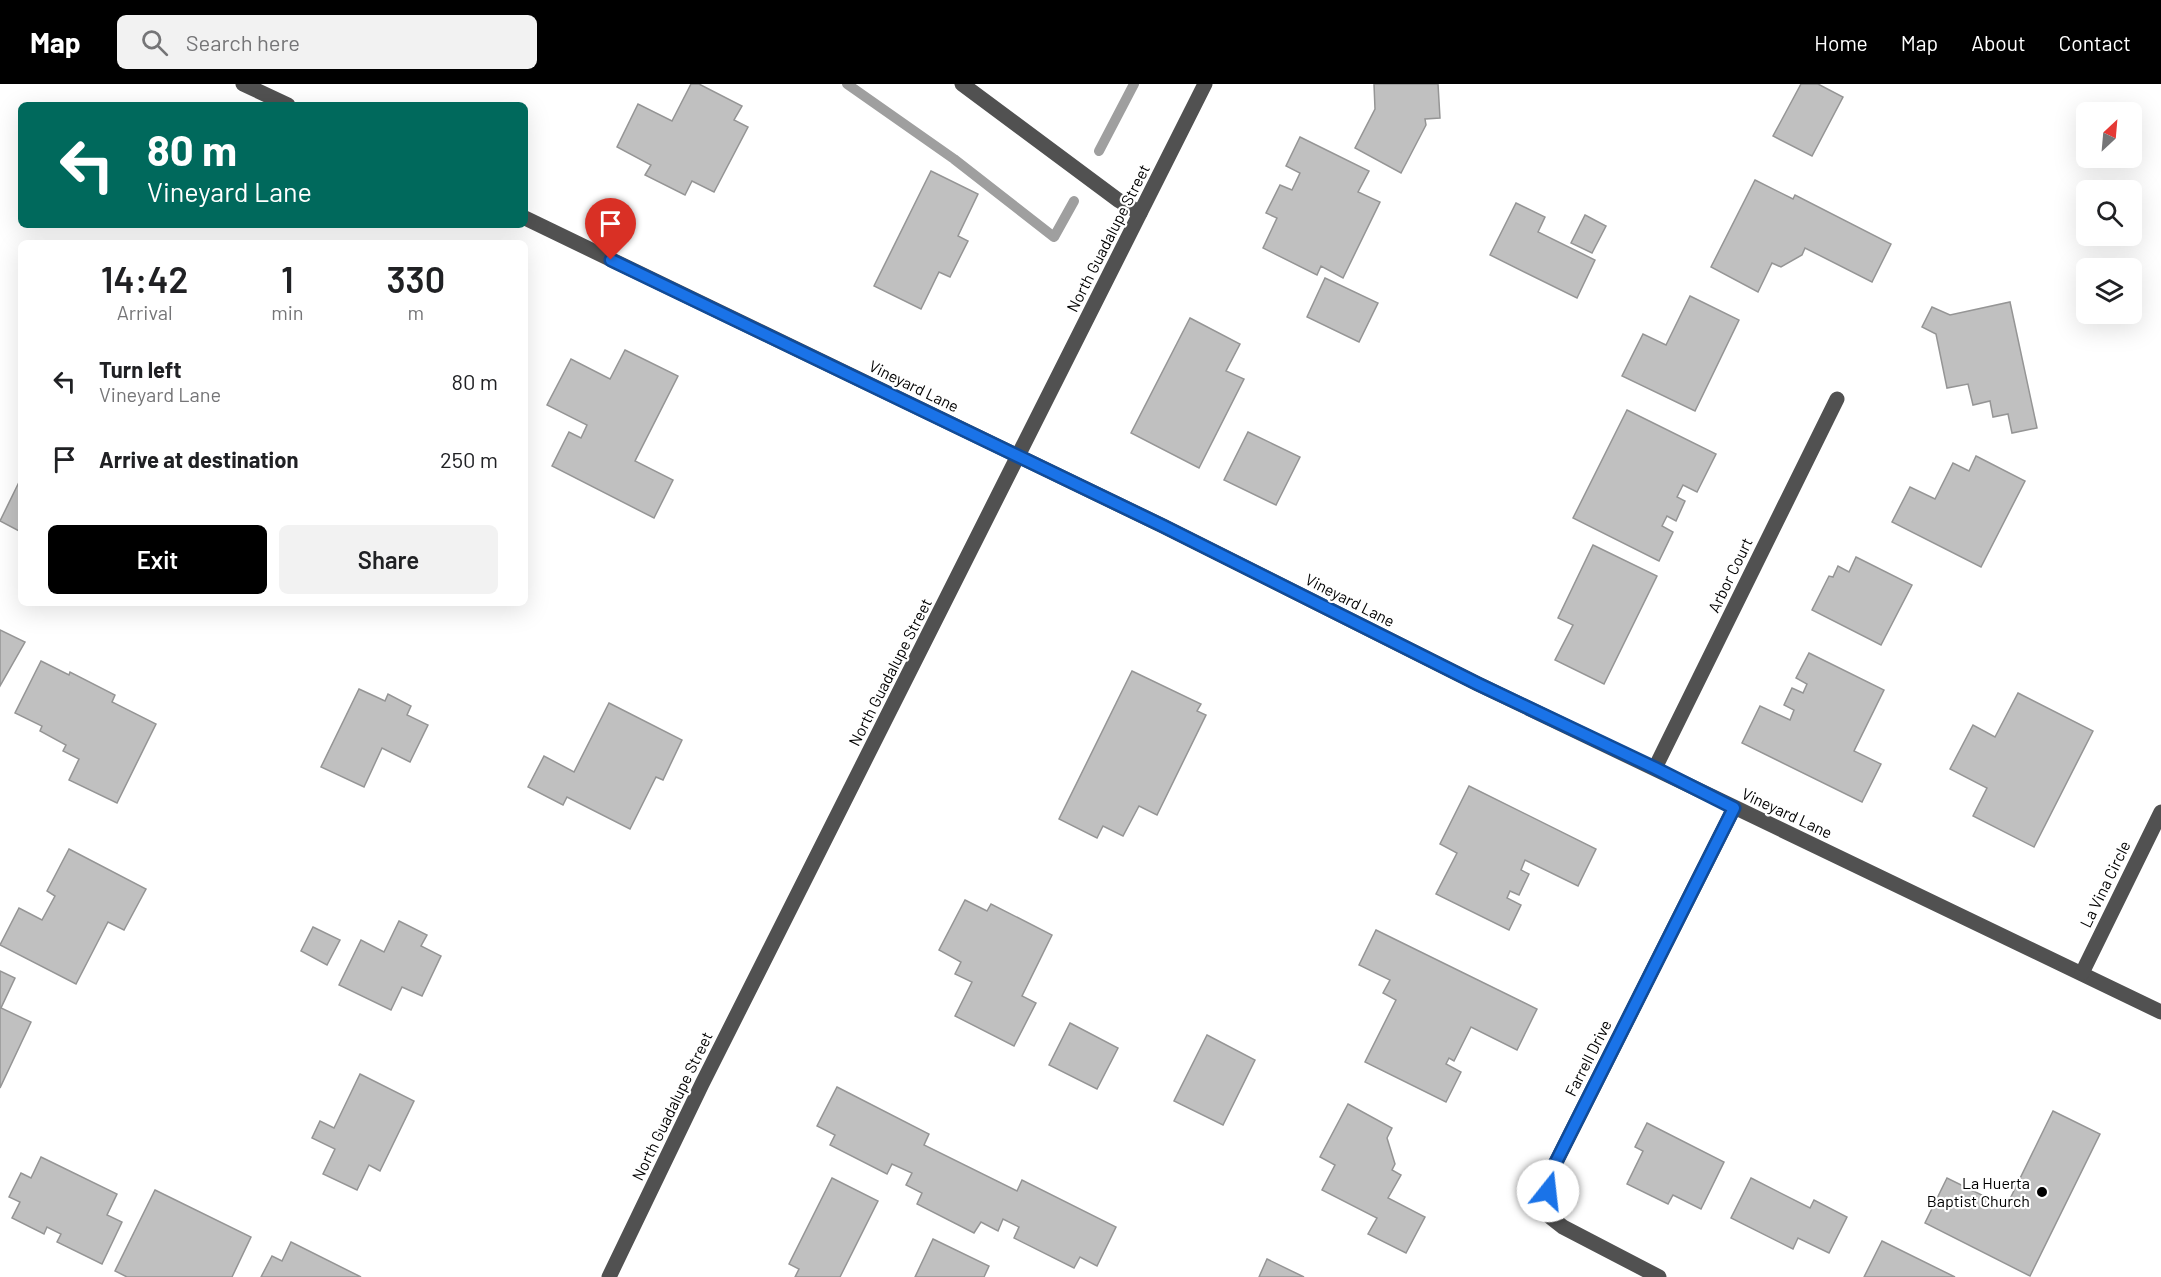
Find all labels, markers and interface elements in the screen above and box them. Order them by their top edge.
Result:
search box [117,15,537,69]
text: Map [30,25,81,59]
icon: search [138,26,171,59]
text: Search here [186,29,300,55]
text: Home [1814,30,1868,55]
text: Map [1901,30,1938,55]
text: About [1971,30,2026,55]
text: Contact [2059,30,2131,55]
north arrow [2076,102,2142,168]
map controls [2076,102,2142,324]
text: 80 m [147,124,237,174]
icon: left [48,126,126,204]
street label: North Guadalupe Street [1062,161,1153,315]
text: Vineyard Lane [147,175,312,207]
button: search [2076,180,2142,246]
pin [585,198,636,260]
icon: arrive [594,207,627,240]
text: 14:42 [101,257,188,300]
text: 1 [281,257,294,300]
text: 330 [386,257,445,300]
button: layers [2076,258,2142,324]
text: Arrival [117,300,173,324]
text: min [271,300,304,324]
text: m [408,300,424,324]
text: Turn left [99,356,182,382]
street label: Vineyard Lane [866,356,962,416]
icon: left [48,365,81,398]
text: 80 m [452,368,498,394]
text: Vineyard Lane [99,382,221,406]
icon: arrive [48,443,81,476]
text: Arrive at destination [99,446,298,472]
text: 250 m [440,446,498,472]
button: Exit [48,525,267,594]
button: Share [279,525,498,594]
street label: Arbor Court [1703,534,1756,615]
street label: Vineyard Lane [1302,569,1398,630]
street label: North Guadalupe Street [844,595,935,749]
street label: Vineyard Lane [1739,783,1836,842]
street label: La Vina Circle [2075,837,2134,930]
street label: Farrell Drive [1560,1016,1615,1099]
street label: North Guadalupe Street [627,1028,716,1183]
position arrow [1516,1159,1580,1223]
place label: La Huerta Baptist Church [1927,1173,2030,1210]
marker: La Huerta Baptist Church [2035,1185,2049,1199]

